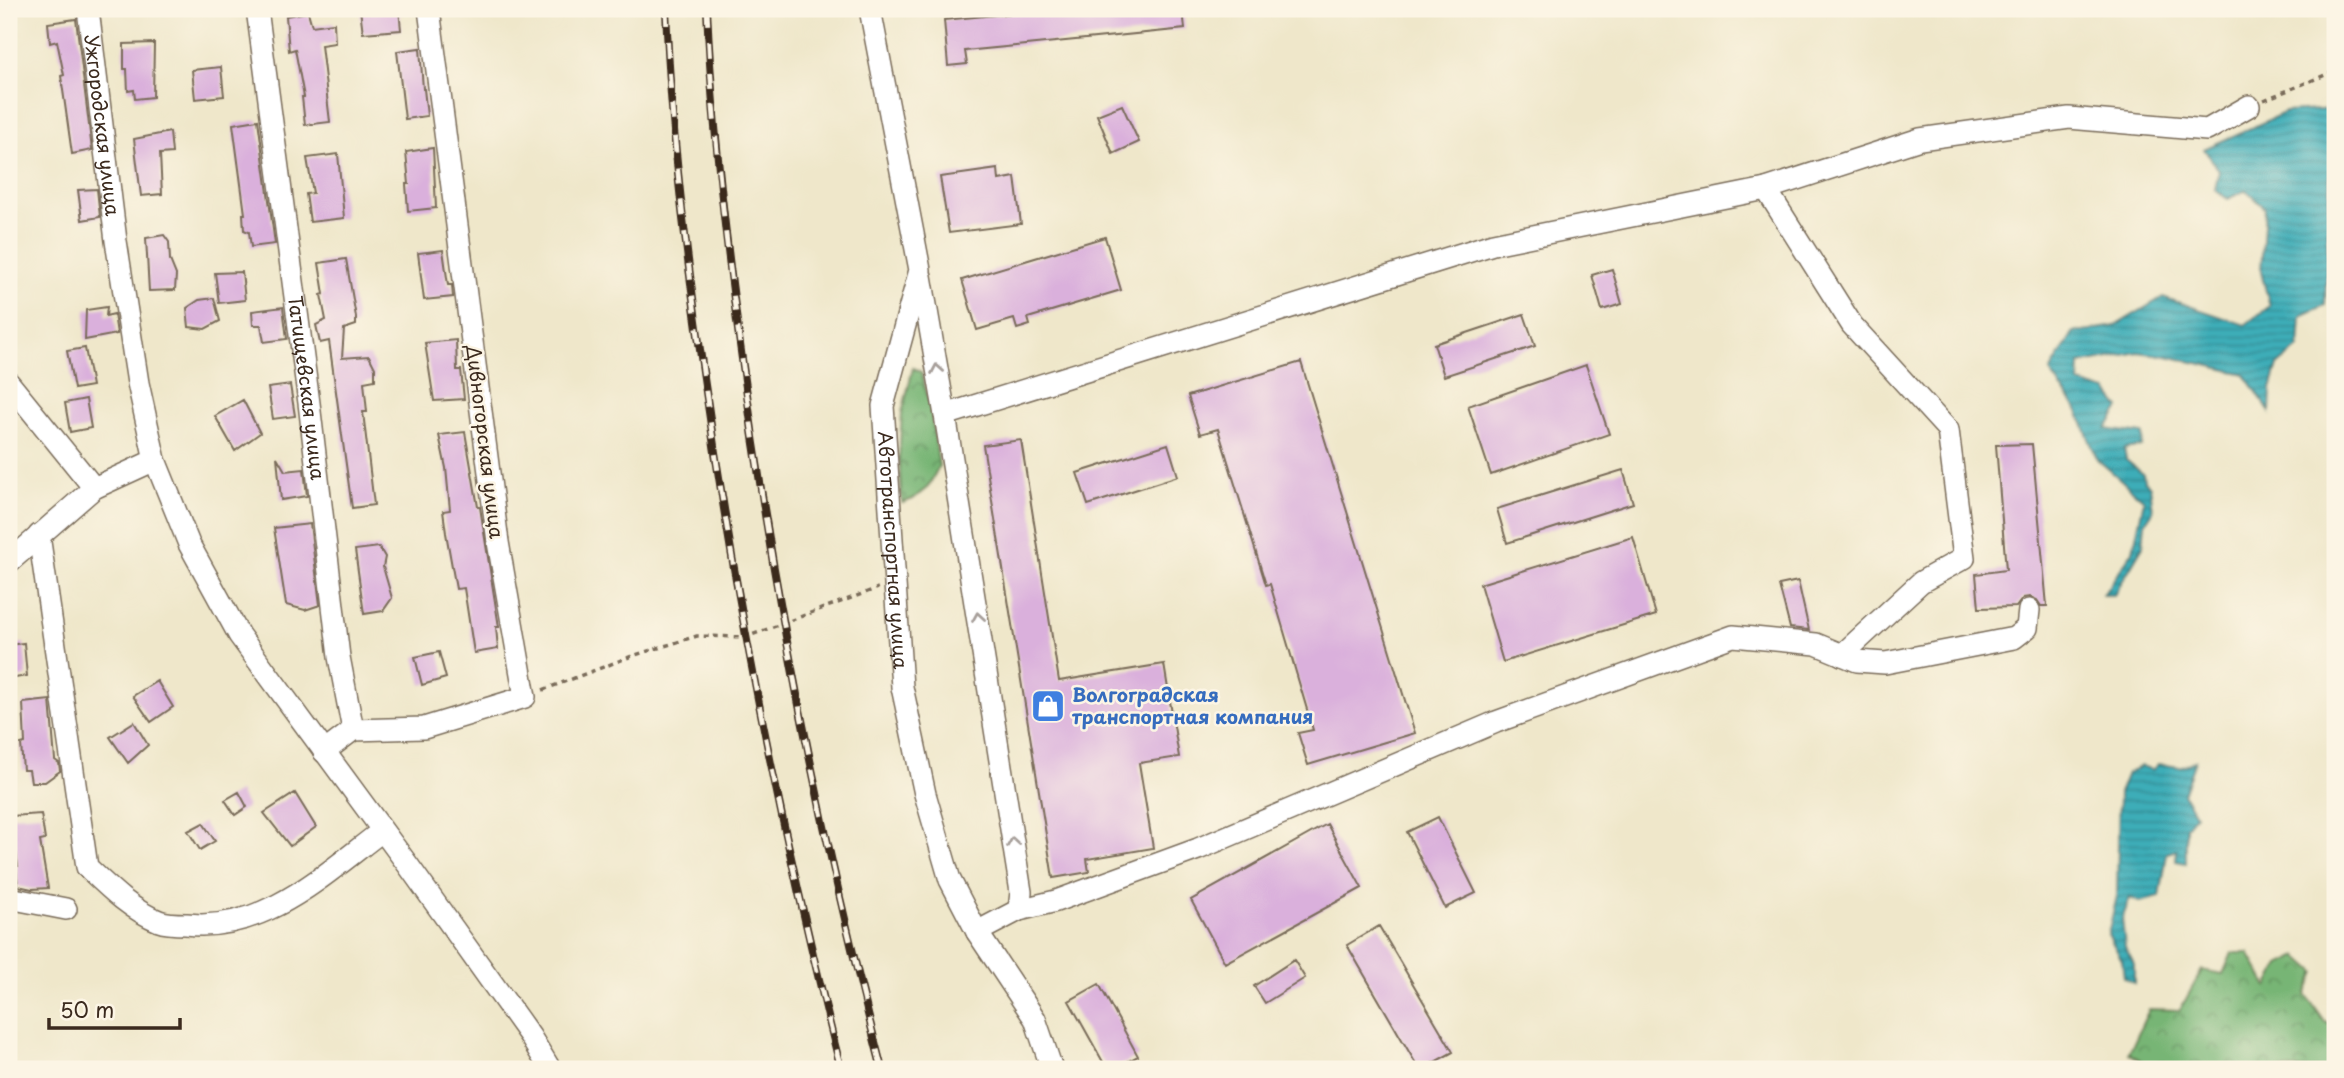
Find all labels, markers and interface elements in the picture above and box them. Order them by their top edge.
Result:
street label: Ужгородская улица [78,33,128,217]
street label: Татищевская улица [282,294,333,481]
street label: Дивногорская улица [460,343,512,540]
one-way arrow [930,363,945,375]
street label: Автотранспортная улица [872,430,916,670]
one-way arrow [970,611,985,623]
place label: Волгоградская транспортная компания [1072,680,1313,730]
shop icon: Волгоградская транспортная компания [1029,687,1067,725]
one-way arrow [1006,836,1021,848]
scale bar [49,987,180,1031]
text: 50 m [60,993,114,1025]

